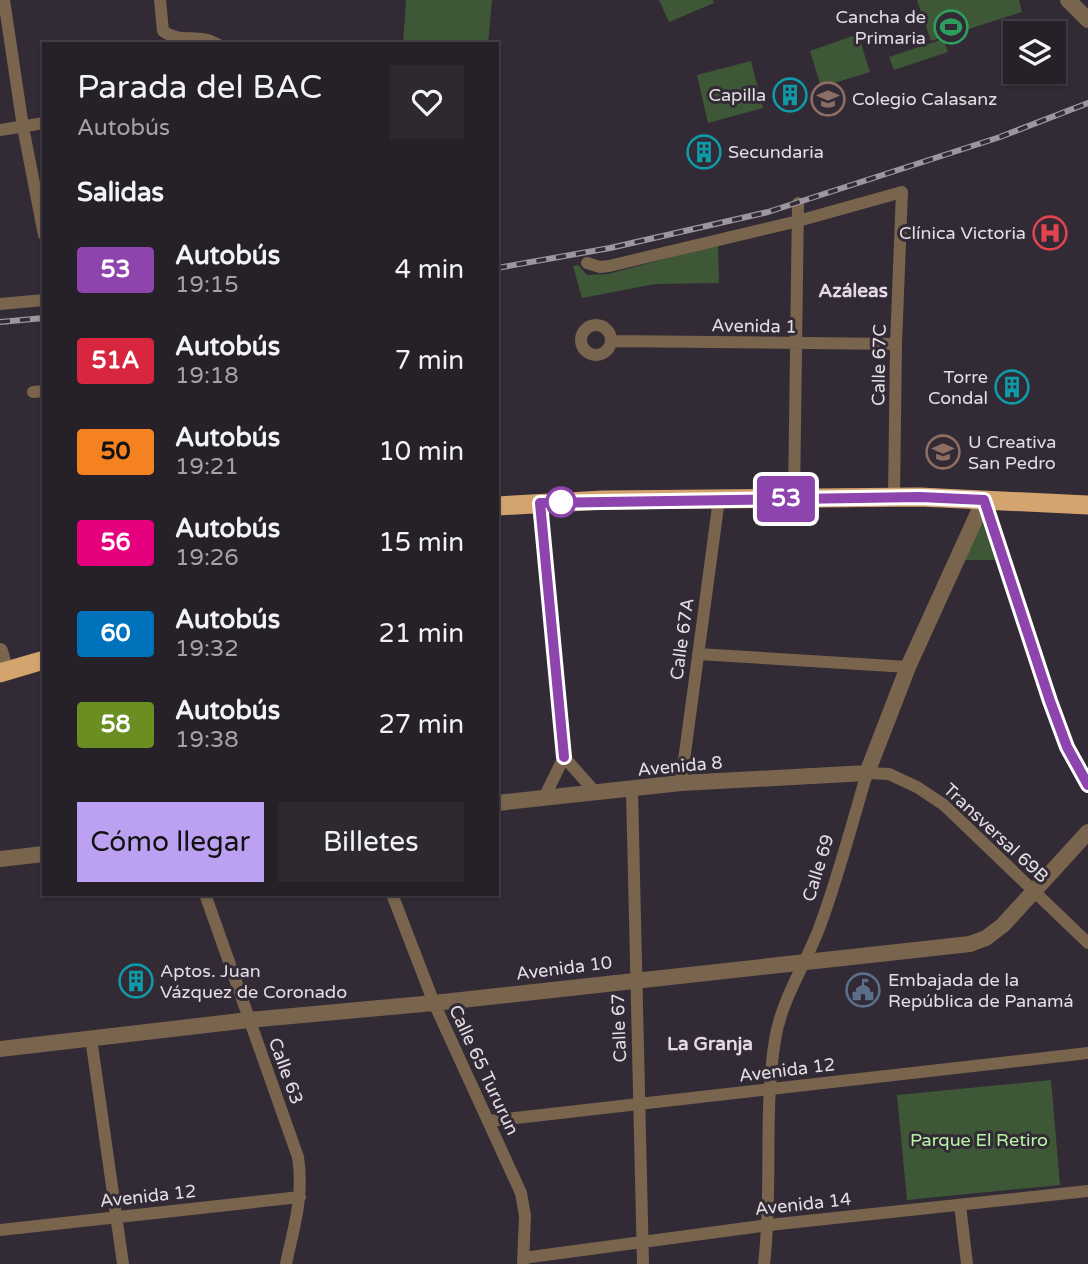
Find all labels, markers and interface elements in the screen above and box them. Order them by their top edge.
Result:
place label: Cancha de Primaria [836,6,926,49]
sports icon: Cancha de Primaria [932,8,970,46]
map controls [1003,21,1066,84]
button: layers [1003,21,1066,84]
button: heart [390,65,464,139]
text: Parada del BAC [77,68,322,107]
building icon: Capilla [771,76,809,114]
school or university icon: Colegio Calasanz [809,80,847,118]
place label: Capilla [708,84,766,106]
place label: Colegio Calasanz [852,88,997,110]
text: Autobús [77,114,170,142]
building icon: Secundaria [685,133,723,171]
place label: Secundaria [728,141,824,163]
text: Salidas [77,177,164,208]
hospital icon: Clínica Victoria [1031,214,1069,252]
place label: Clínica Victoria [899,222,1026,244]
text: Autobús [175,240,280,271]
text: 4 min [395,254,464,285]
text: 53 [100,255,131,284]
text: 19:15 [175,271,239,299]
district label: Azáleas [818,280,888,302]
street label: Avenida 1 [711,314,797,338]
street label: Calle 67C [867,324,891,406]
text: Autobús [175,331,280,362]
text: 7 min [395,345,464,376]
text: 51A [91,346,140,375]
text: 19:18 [175,362,239,390]
place label: Torre Condal [928,366,988,409]
building icon: Torre Condal [993,368,1031,406]
text: Autobús [175,422,280,453]
place label: U Creativa San Pedro [968,431,1056,474]
school or university icon: U Creativa San Pedro [924,433,962,471]
text: 10 min [378,436,464,467]
text: 50 [100,437,131,466]
text: 19:21 [175,453,239,481]
line badge: 53 [754,476,818,522]
text: 53 [771,484,801,513]
unlabelled marker [546,487,576,517]
text: Autobús [175,513,280,544]
text: 15 min [378,527,464,558]
text: 56 [100,528,131,557]
text: 19:26 [175,544,239,572]
street label: Calle 67A [665,597,699,681]
text: Autobús [175,604,280,635]
text: 21 min [378,618,464,649]
text: 60 [100,619,131,648]
text: 19:32 [175,635,239,663]
text: Autobús [175,695,280,726]
text: 27 min [378,709,464,740]
text: 58 [100,710,131,739]
text: 19:38 [175,726,239,754]
street label: Avenida 8 [637,751,723,781]
street label: Transversal 69B [939,779,1053,887]
button: Cómo llegar [77,802,264,882]
button: Billetes [278,802,464,882]
street label: Calle 69 [797,832,839,904]
street label: Avenida 10 [515,951,613,985]
place label: Aptos. Juan Vázquez de Coronado [160,960,347,1003]
building icon: Aptos. Juan Vázquez de Coronado [117,962,155,1000]
place label: Embajada de la República de Panamá [888,969,1074,1012]
public building icon: Embajada de la República de Panamá [844,971,882,1009]
street label: Calle 67 [607,993,631,1063]
street label: Calle 65 Tururun [444,1001,524,1139]
district label: La Granja [667,1033,753,1056]
street label: Calle 63 [264,1035,308,1107]
street label: Avenida 12 [738,1053,836,1087]
park label: Parque El Retiro [910,1129,1048,1151]
street label: Avenida 12 [99,1180,197,1212]
street label: Avenida 14 [754,1188,852,1220]

